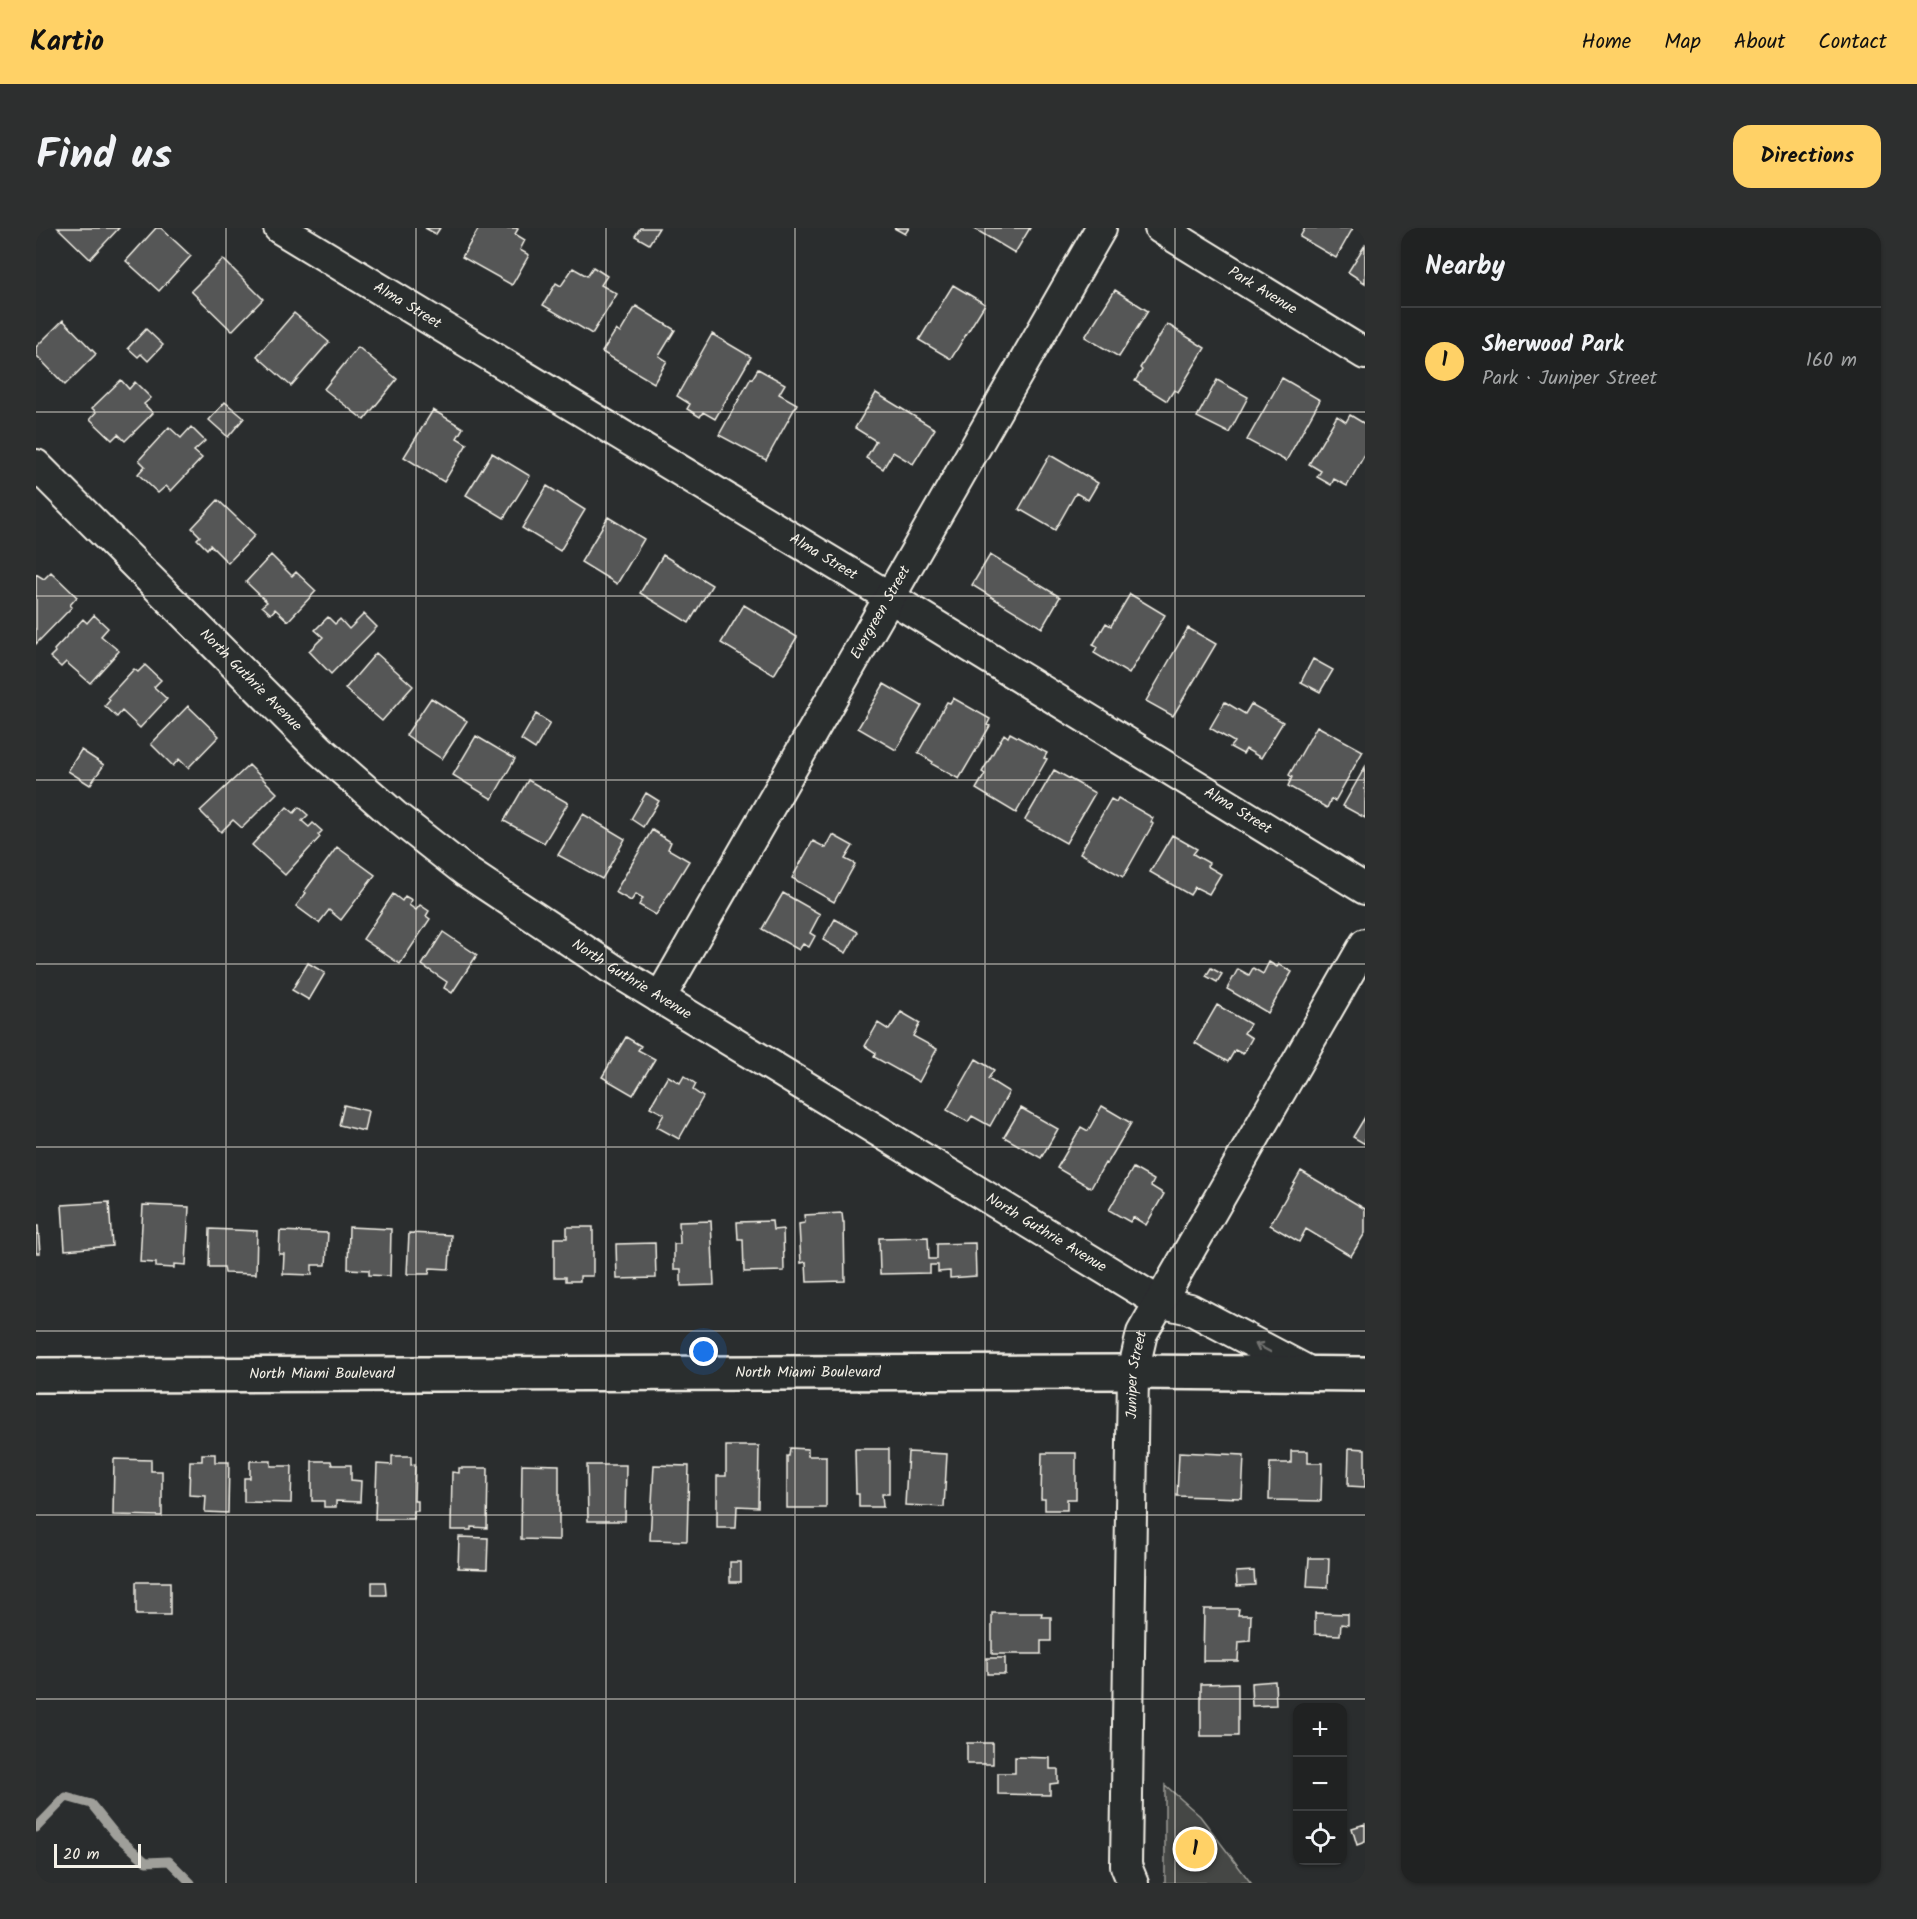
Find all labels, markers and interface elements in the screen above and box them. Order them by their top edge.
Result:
text: Kartio [30,20,104,65]
text: Home [1582,26,1631,59]
text: Map [1664,26,1701,59]
text: About [1734,26,1785,59]
text: Contact [1818,26,1887,59]
text: Find us [36,123,172,190]
button: Directions [1733,125,1881,188]
text: Nearby [1425,246,1505,288]
street label: Park Avenue [1223,260,1302,321]
street label: Alma Street [369,276,446,336]
text: Sherwood Park [1482,328,1623,363]
text: 1 [1441,345,1448,377]
text: 160 m [1806,345,1857,377]
text: Park · Juniper Street [1482,363,1657,395]
street label: Alma Street [785,527,862,587]
street label: Evergreen Street [844,561,917,664]
street label: North Guthrie Avenue [194,623,308,738]
street label: Alma Street [1199,781,1277,841]
street label: North Guthrie Avenue [567,933,696,1026]
street label: North Guthrie Avenue [981,1187,1111,1279]
street label: Juniper Street [1120,1328,1154,1419]
your location [689,1337,718,1366]
one-way arrow [1255,1341,1273,1353]
street label: North Miami Boulevard [735,1361,881,1385]
street label: North Miami Boulevard [249,1362,395,1386]
map controls [1293,1703,1347,1865]
button: + [1293,1703,1347,1757]
button: − [1293,1757,1347,1811]
button: locate [1293,1811,1347,1865]
pin: 1 [1176,1826,1214,1872]
scale bar [54,1841,141,1868]
text: 20 m [63,1842,99,1867]

